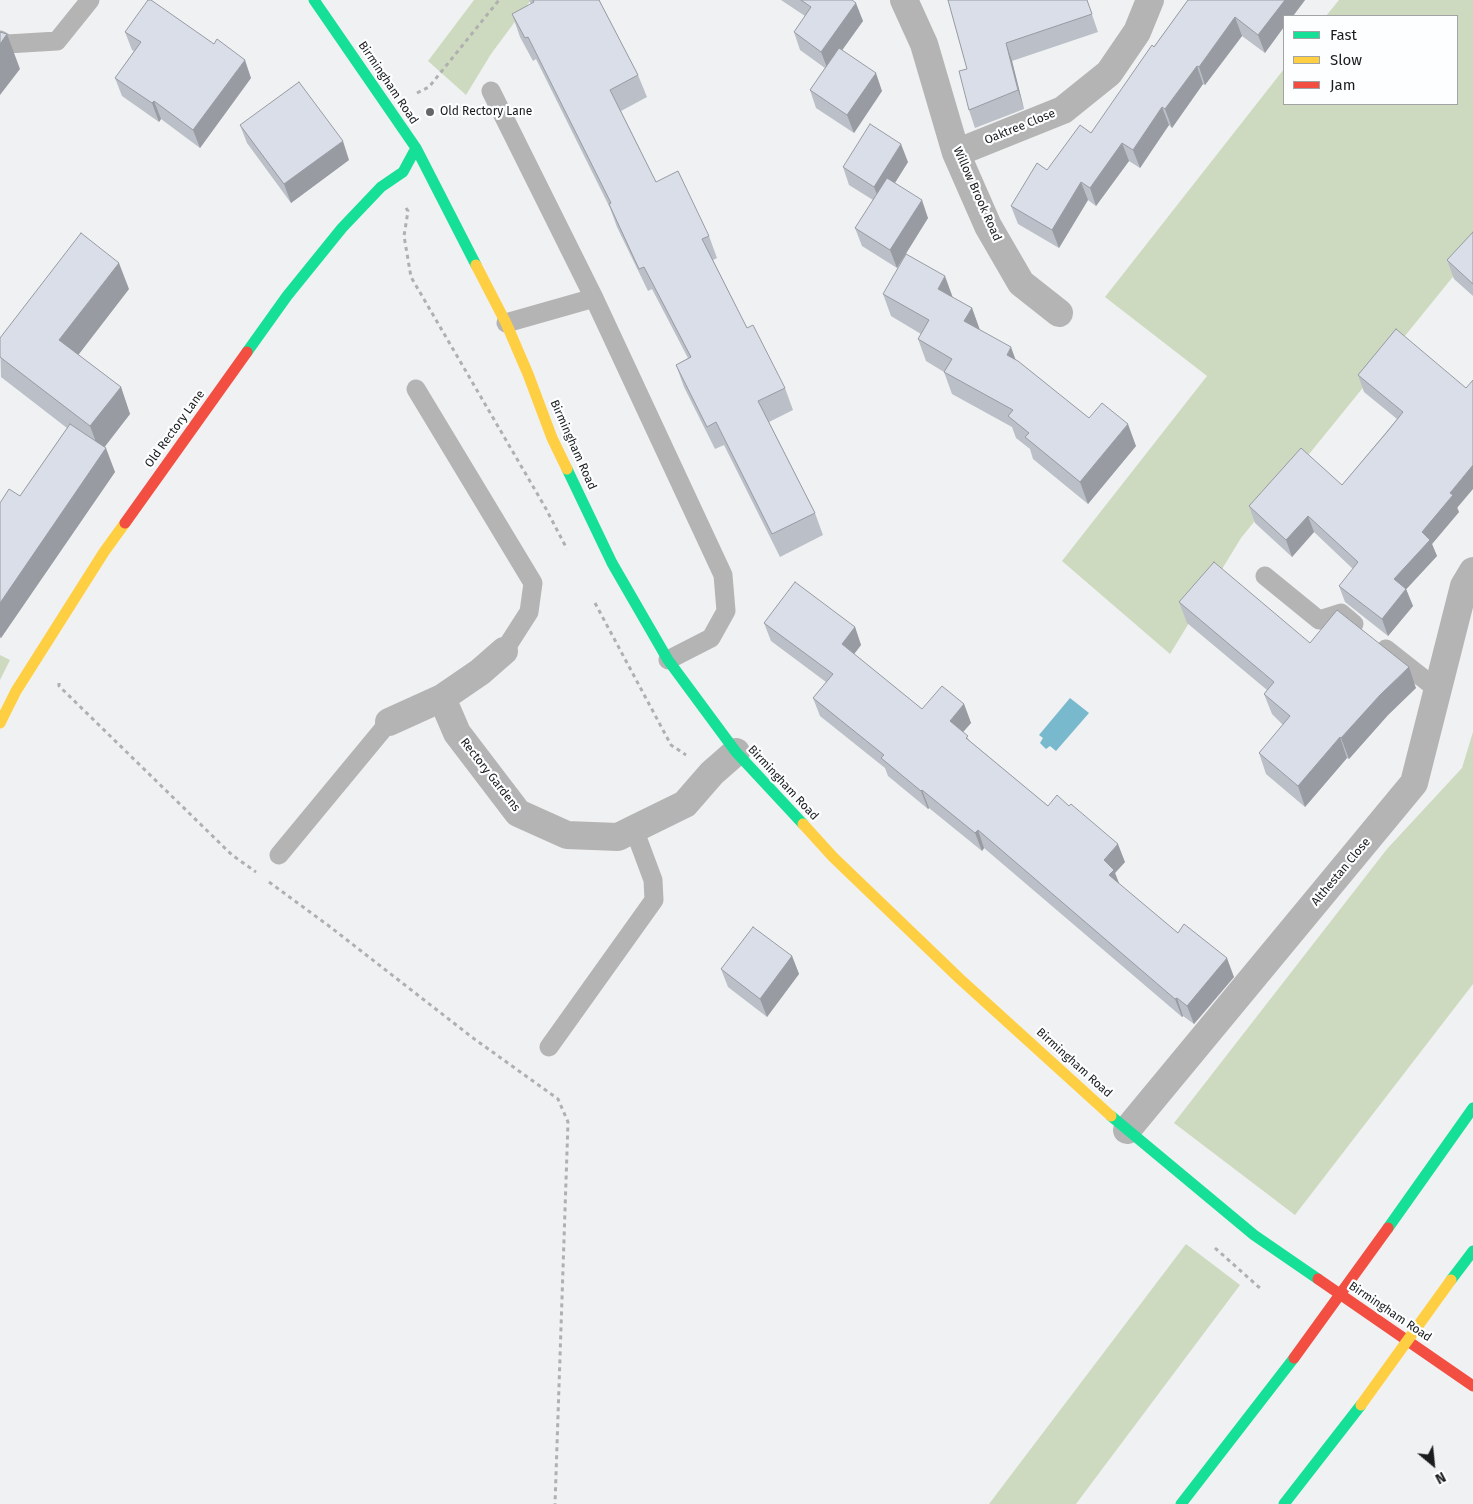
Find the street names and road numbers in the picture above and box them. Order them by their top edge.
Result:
street label: Birmingham Road [355,39,421,127]
street label: Oaktree Close [983,106,1057,148]
street label: Willow Brook Road [950,145,1004,243]
street label: Old Rectory Lane [142,387,208,471]
street label: Birmingham Road [547,398,599,492]
street label: Rectory Gardens [457,736,523,814]
street label: Birmingham Road [745,743,821,823]
street label: Althestan Close [1308,835,1374,909]
street label: Birmingham Road [1033,1025,1115,1101]
street label: Birmingham Road [1346,1279,1434,1345]

